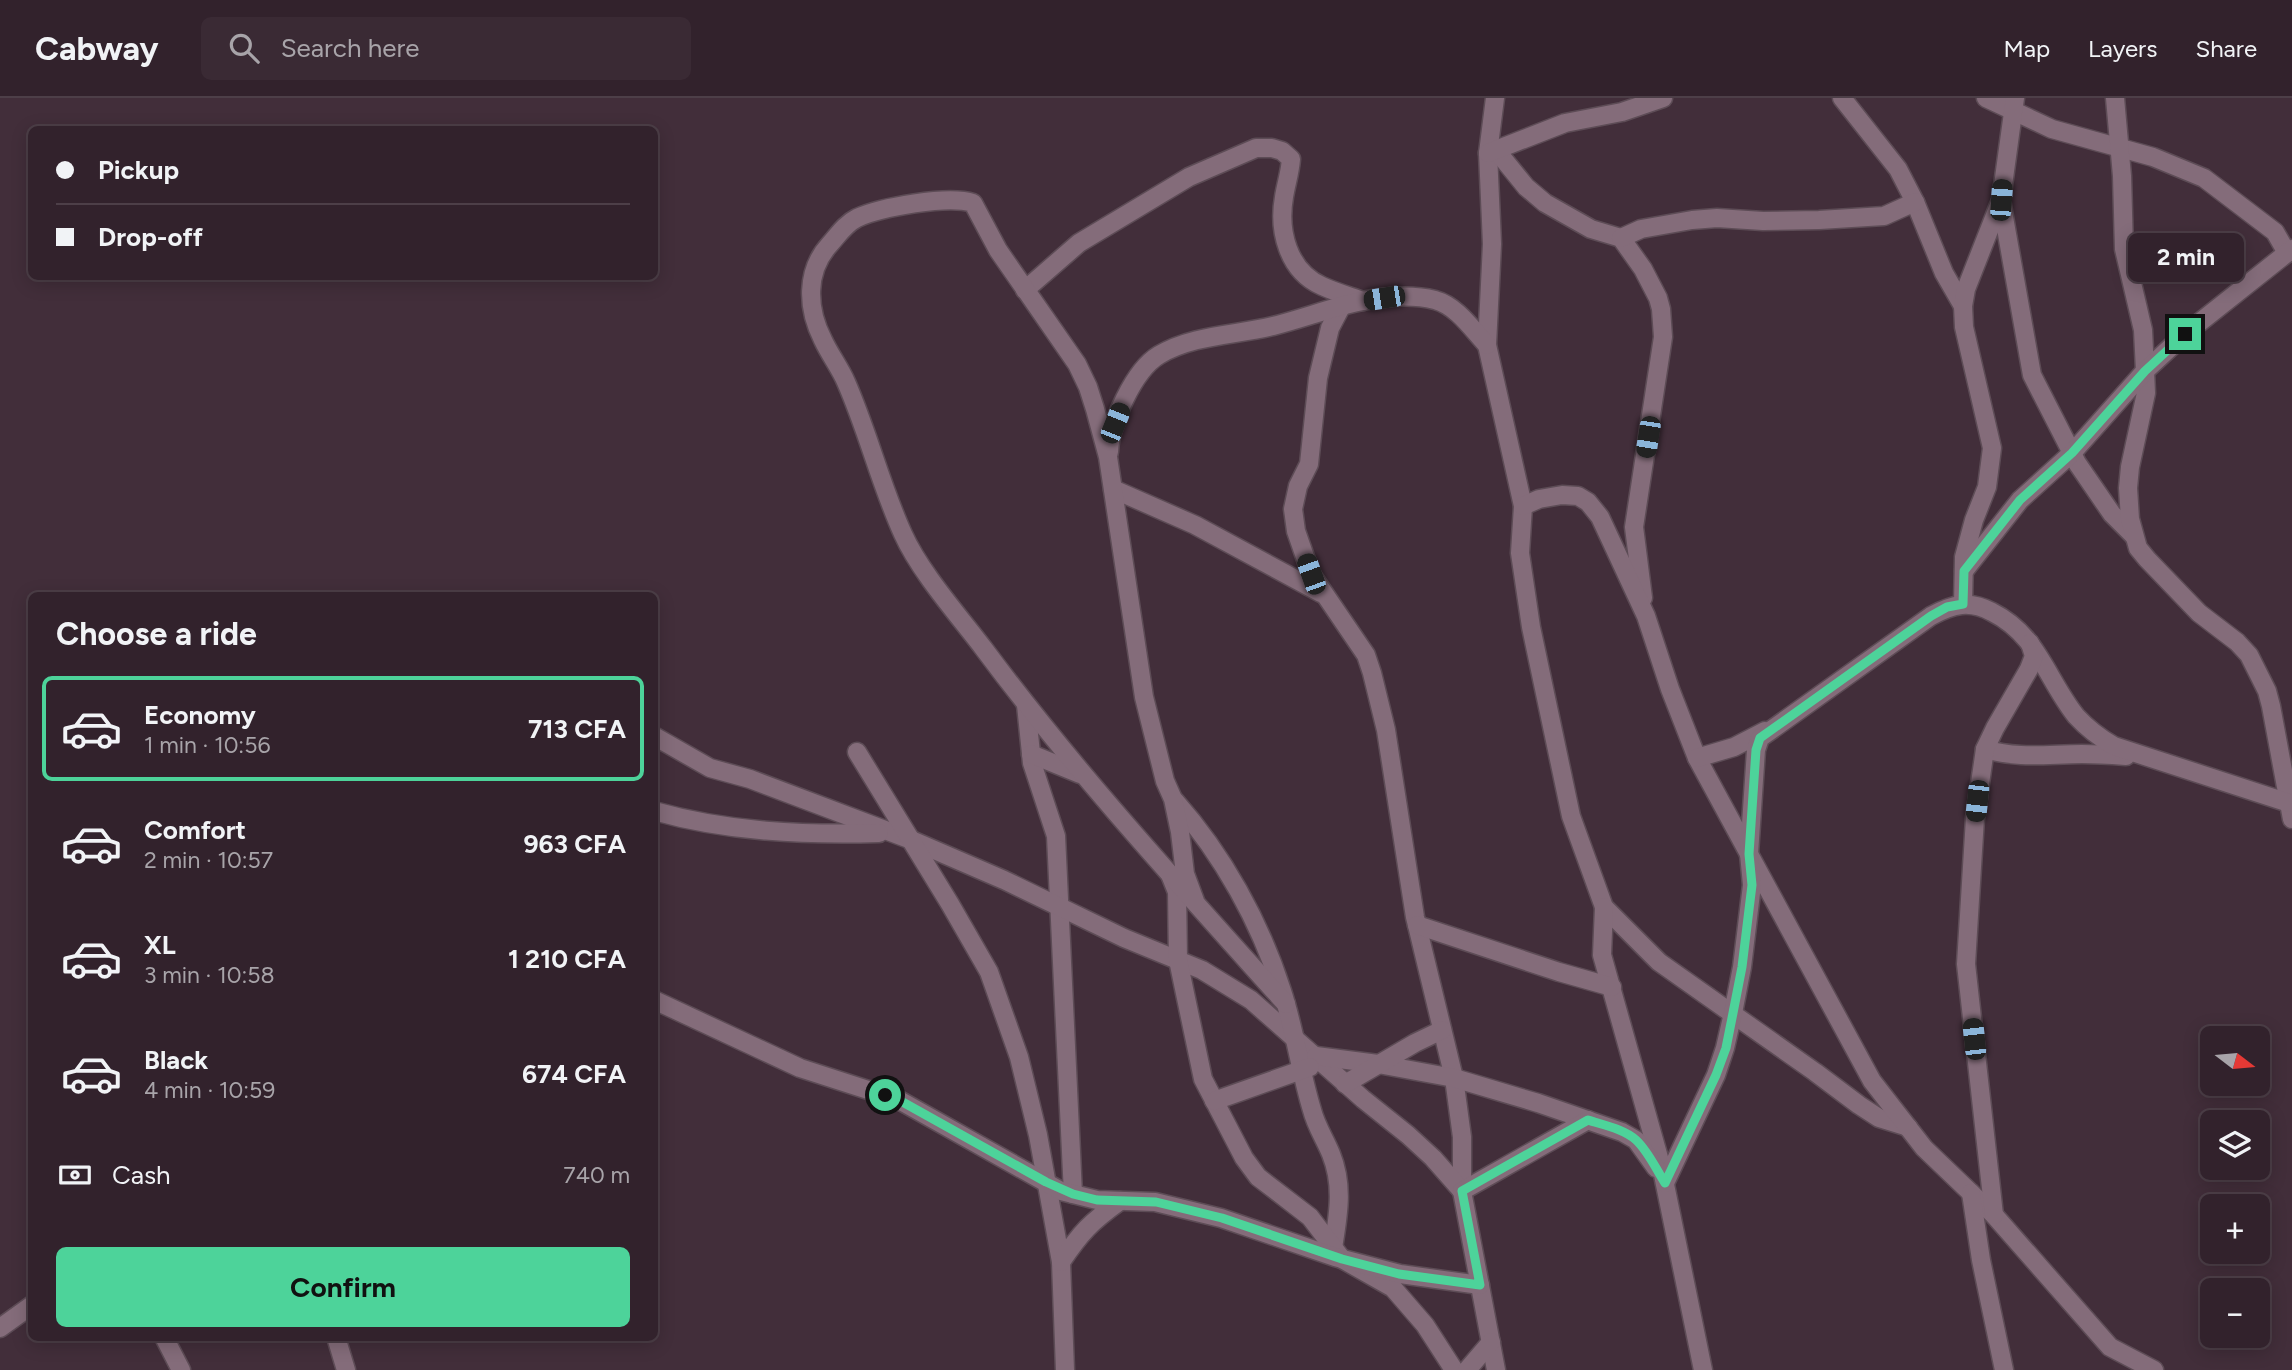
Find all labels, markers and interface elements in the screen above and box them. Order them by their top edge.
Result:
search box [201,17,691,80]
text: Cabway [35,29,159,68]
icon: search [225,29,263,67]
text: Search here [281,32,420,64]
text: Map [2003,34,2050,63]
text: Layers [2088,34,2157,63]
text: Share [2195,34,2257,63]
text: Pickup [98,154,179,186]
car [1990,178,2013,222]
text: Drop-off [98,221,203,253]
callout: 2 min [2127,232,2243,282]
text: 2 min [2157,243,2215,271]
car [1362,284,1407,312]
route end [2169,318,2201,350]
car [1098,400,1133,446]
car [1635,415,1662,459]
car [1294,551,1329,597]
text: Choose a ride [56,615,257,653]
icon: car [60,697,123,760]
text: Economy [144,699,256,731]
text: 713 CFA [528,713,626,745]
text: 1 min · 10:56 [144,731,270,759]
car [1965,779,1990,823]
icon: car [60,812,123,875]
text: Comfort [144,814,246,846]
text: 963 CFA [523,828,626,860]
text: 2 min · 10:57 [144,846,273,874]
icon: car [60,927,123,990]
text: XL [144,929,176,961]
text: 1 210 CFA [508,943,626,975]
text: 3 min · 10:58 [144,961,275,989]
car [1962,1017,1987,1061]
north arrow [2200,1026,2270,1096]
map controls [2200,1026,2270,1348]
icon: car [60,1042,123,1105]
text: Black [144,1044,208,1076]
text: 674 CFA [522,1058,626,1090]
text: 4 min · 10:59 [144,1076,275,1104]
route start [869,1079,901,1111]
button: layers [2200,1110,2270,1180]
icon: cash [56,1156,94,1194]
text: Cash [112,1159,171,1191]
text: 740 m [563,1161,630,1189]
button: + [2200,1194,2270,1264]
button: Confirm [56,1247,630,1327]
button: − [2200,1278,2270,1348]

